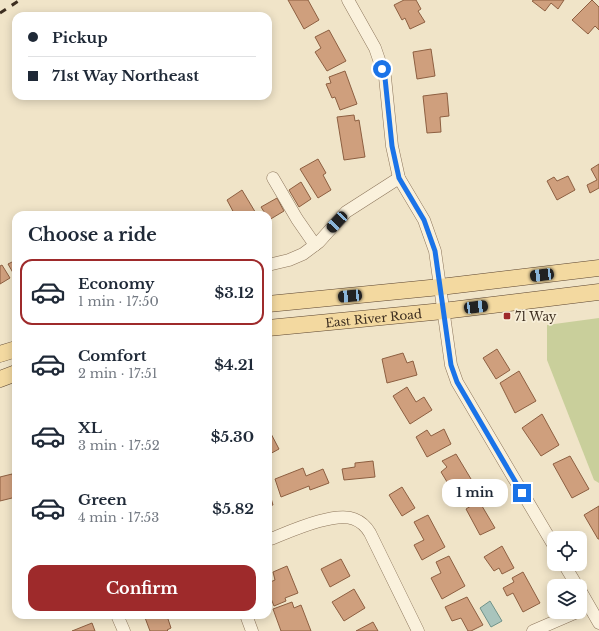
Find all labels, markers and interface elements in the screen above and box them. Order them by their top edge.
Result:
text: Pickup [52,28,108,47]
route start [373,60,391,78]
text: 71st Way Northeast [52,66,199,85]
car [324,209,350,235]
text: Choose a ride [28,224,157,246]
car [529,268,555,282]
icon: car [30,274,66,310]
text: Economy [78,274,155,293]
text: $3.12 [215,283,254,302]
car [338,289,362,303]
text: 1 min · 17:50 [78,293,159,310]
car [463,300,489,314]
street label: East River Road [324,306,423,330]
place label: 71 Way [515,309,557,324]
marker: 71 Way [502,311,512,321]
icon: car [30,346,66,382]
text: Comfort [78,346,146,365]
text: $4.21 [214,355,254,374]
text: 2 min · 17:51 [78,365,157,382]
icon: car [30,418,66,454]
text: XL [78,418,102,437]
text: $5.30 [211,427,254,446]
text: 3 min · 17:52 [78,437,160,454]
callout: 1 min [442,479,508,507]
text: 1 min [456,484,494,501]
route end [513,484,531,502]
icon: car [30,490,66,526]
text: Green [78,490,127,509]
text: $5.82 [212,499,254,518]
text: 4 min · 17:53 [78,509,159,526]
map controls [547,531,587,619]
button: locate [547,531,587,571]
button: Confirm [28,565,256,611]
button: layers [547,579,587,619]

